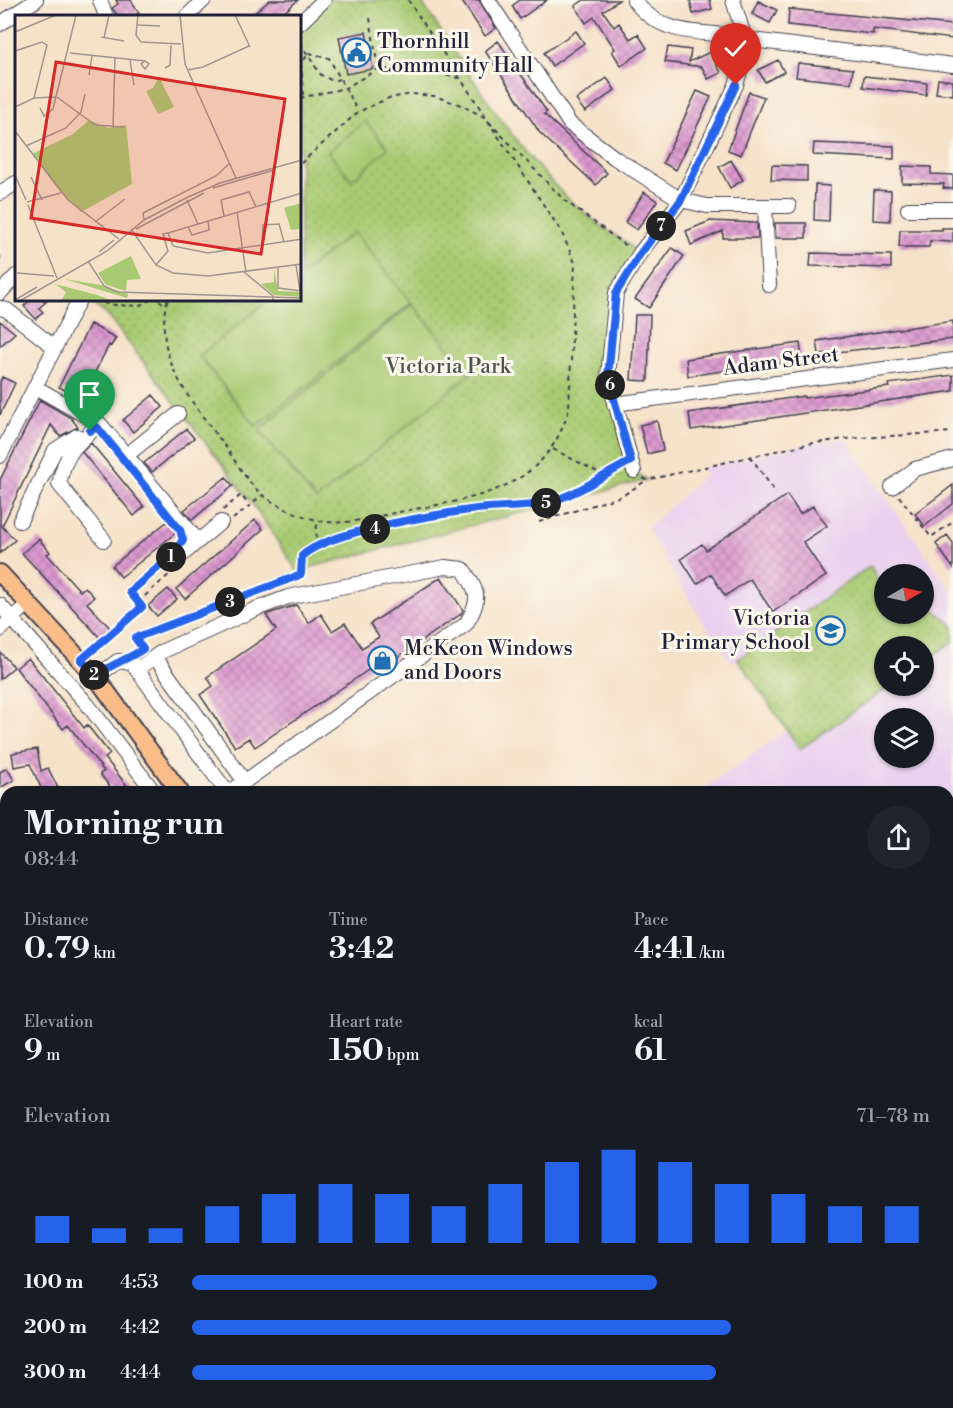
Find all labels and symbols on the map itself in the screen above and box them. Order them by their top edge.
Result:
inset map [15,15,302,302]
pin [710,23,761,85]
place label: Thornhill Community Hall [377,29,533,79]
public building icon: Thornhill Community Hall [340,37,372,69]
pin: 7 [646,211,676,241]
street label: Adam Street [721,342,841,382]
park label: Victoria Park [384,354,512,380]
pin [64,369,115,431]
pin: 6 [595,370,625,400]
pin: 5 [531,488,561,518]
pin: 4 [360,514,390,544]
pin: 1 [156,542,186,572]
north arrow [874,564,934,624]
pin: 3 [215,587,245,617]
place label: Victoria Primary School [661,606,810,656]
school or university icon: Victoria Primary School [815,614,847,646]
place label: McKeon Windows and Doors [404,636,573,686]
shop icon: McKeon Windows and Doors [367,644,399,676]
pin: 2 [79,660,109,690]

